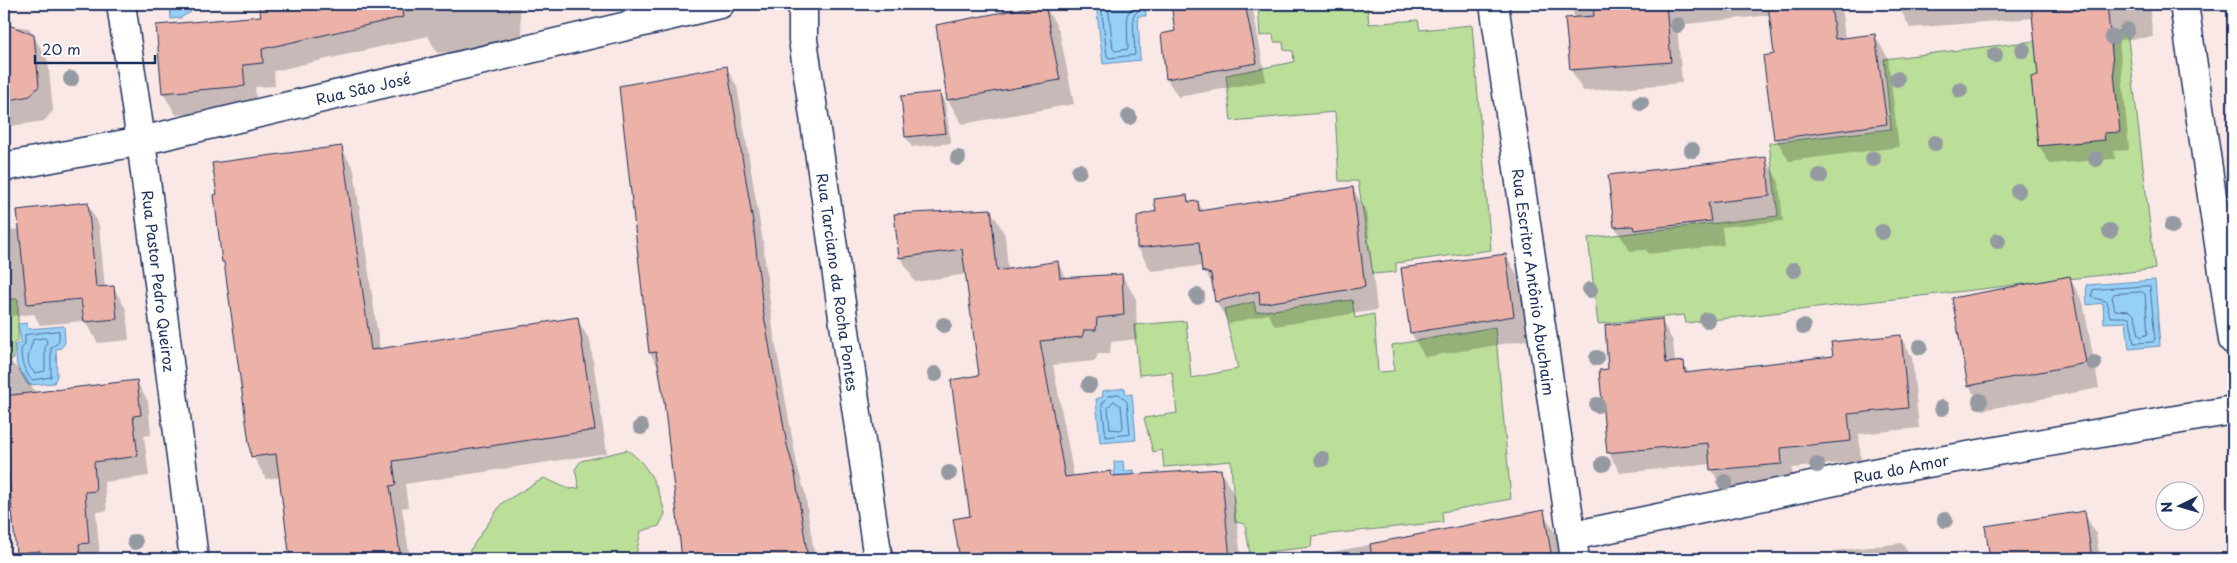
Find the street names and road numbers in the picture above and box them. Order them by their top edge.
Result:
street label: Rua São José [313,66,413,110]
street label: Rua Escritor Antônio Abuchaim [1507,167,1561,397]
street label: Rua Tarciano da Rocha Pontes [811,171,865,393]
street label: Rua Pastor Pedro Queiroz [136,189,182,374]
street label: Rua do Amor [1851,447,1951,489]

